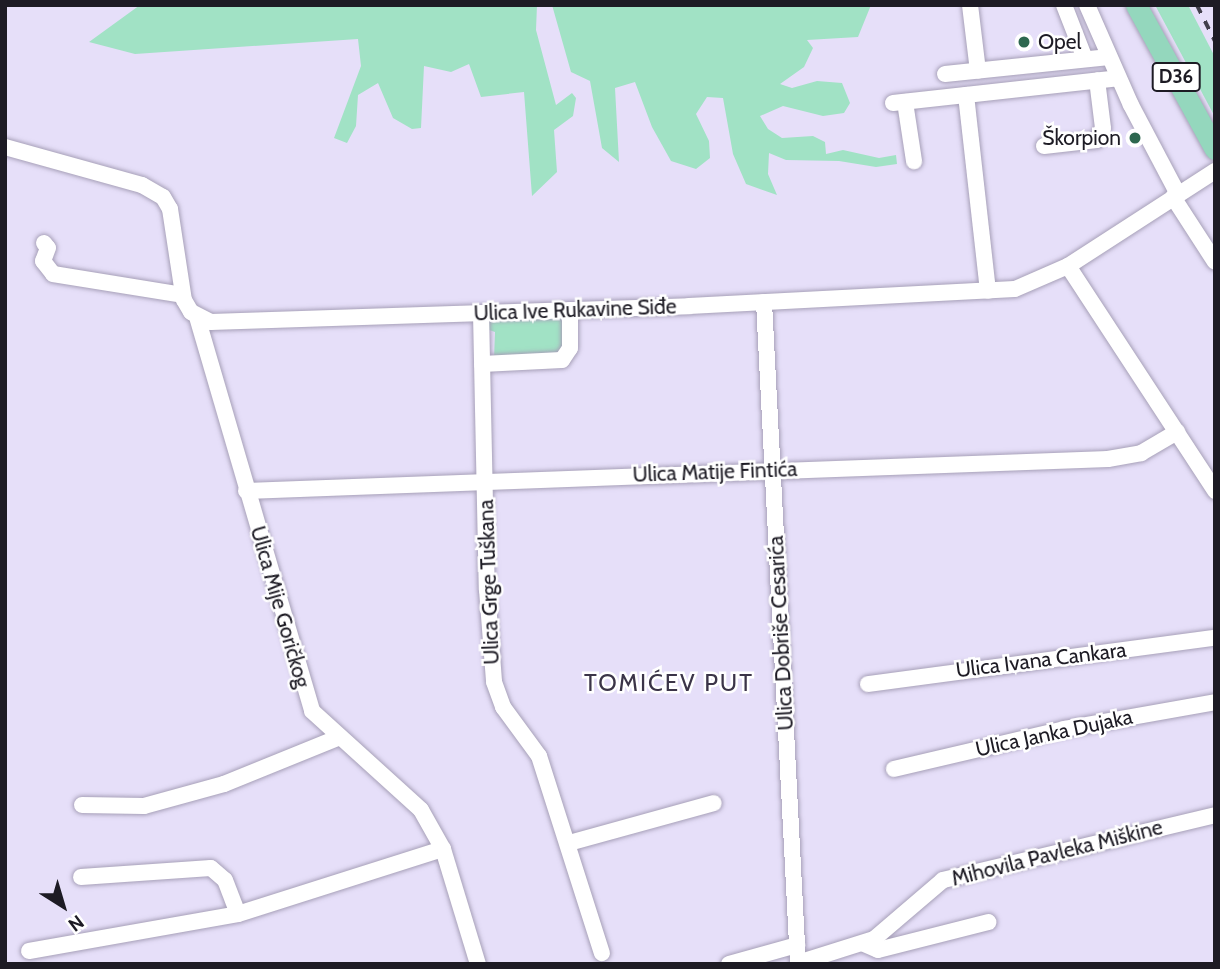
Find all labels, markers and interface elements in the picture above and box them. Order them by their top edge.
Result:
place label: Opel [1038,29,1081,55]
marker: Opel [1016,34,1032,50]
road number: D36 [1152,61,1200,92]
place label: Škorpion [1042,125,1121,151]
marker: Škorpion [1127,130,1143,146]
street label: Ulica Ive Rukavine Siđe [473,294,677,326]
street label: Ulica Matije Fintića [632,457,798,487]
street label: Ulica Grge Tuškana [474,499,504,665]
street label: Ulica Mije Goričkog [245,523,315,691]
street label: Ulica Dobriše Cesarića [763,535,799,731]
street label: Ulica Ivana Cankara [954,637,1128,683]
district label: TOMIĆEV PUT [585,669,753,697]
street label: Ulica Janka Dujaka [973,704,1135,762]
street label: Mihovila Pavleka Miškine [949,815,1165,891]
north arrow [28,871,98,941]
text: N [64,910,88,936]

